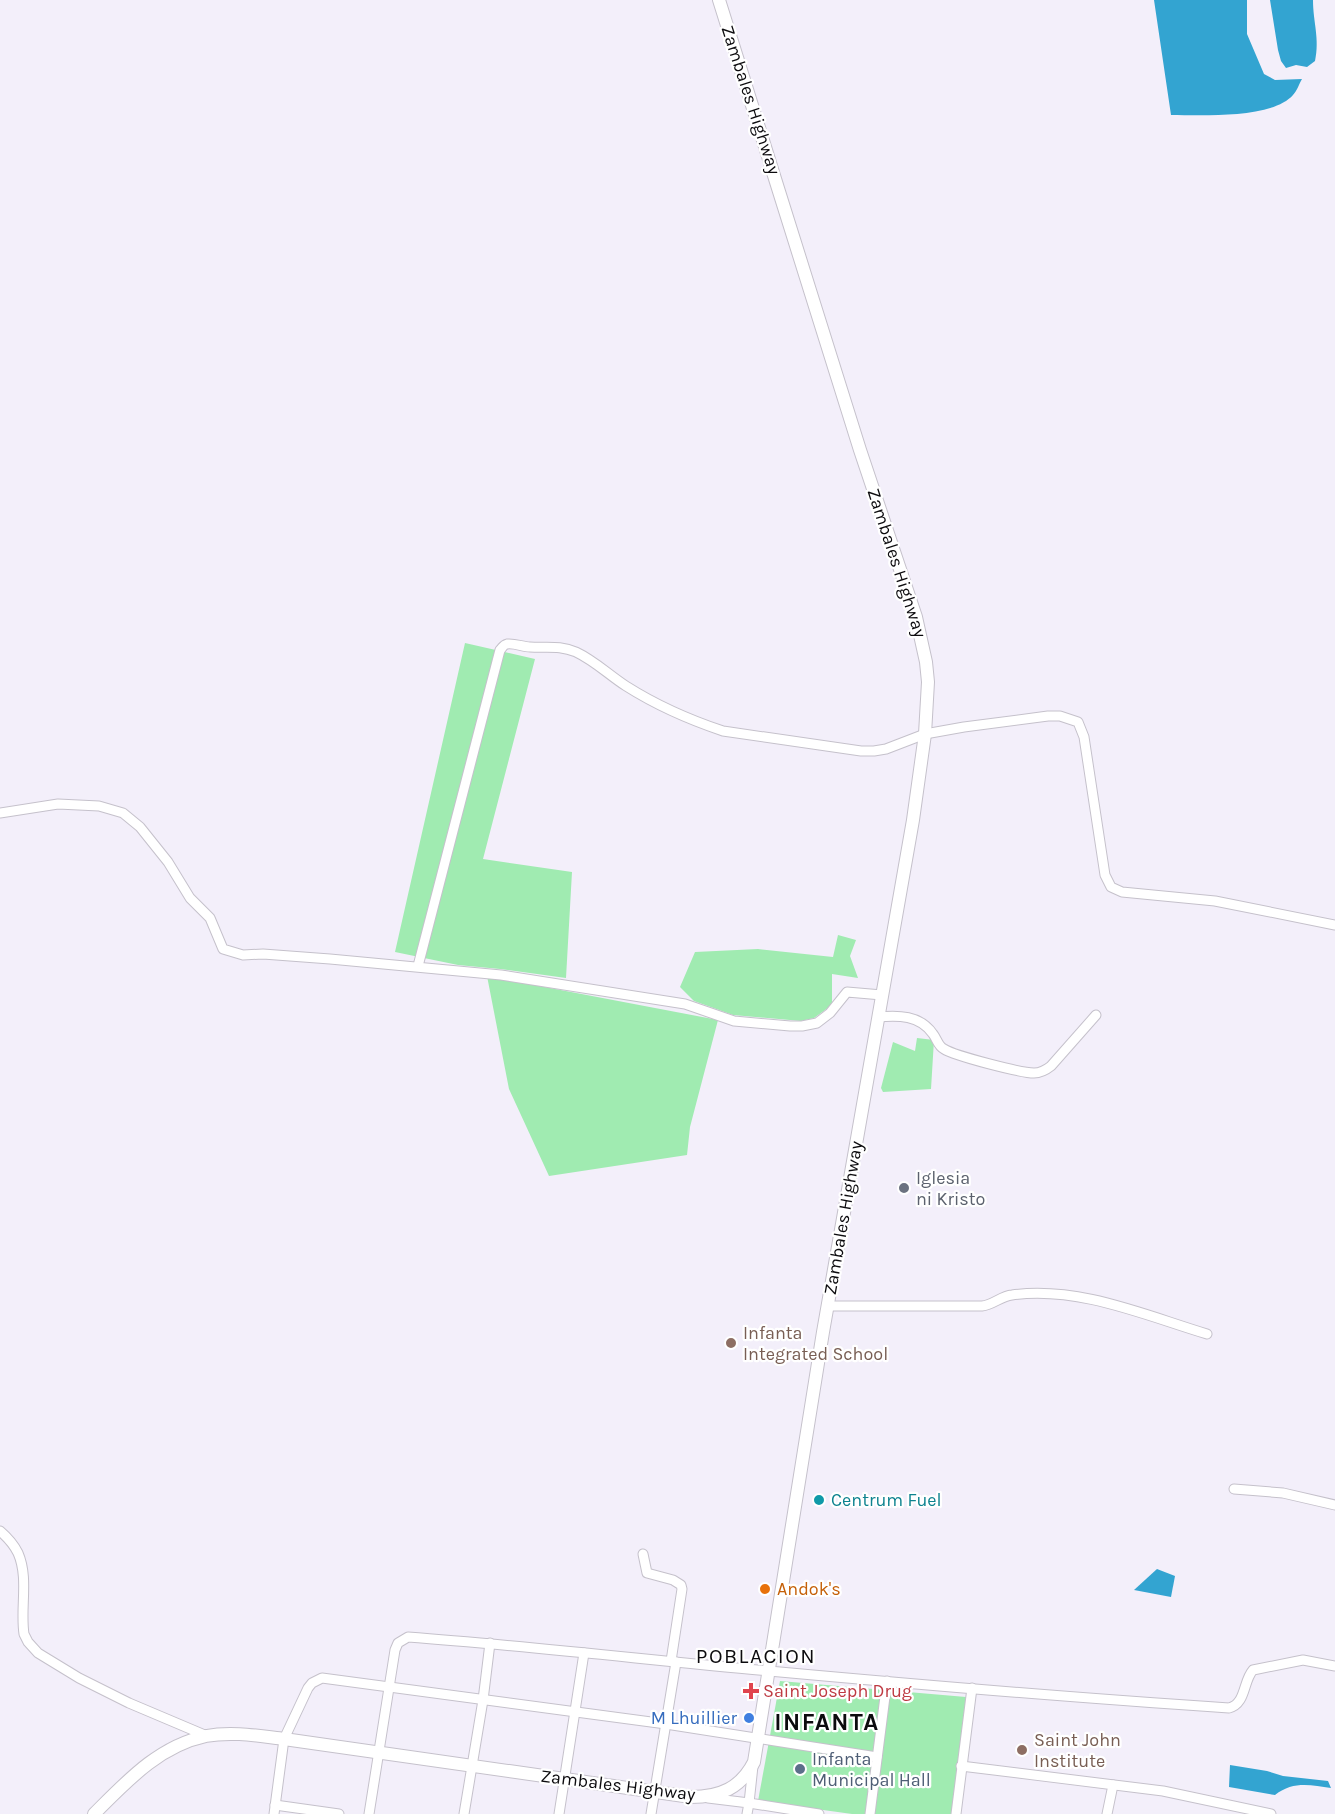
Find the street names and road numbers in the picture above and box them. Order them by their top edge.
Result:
street label: Zambales Highway [716,23,786,178]
street label: Zambales Highway [862,486,932,641]
street label: Zambales Highway [819,1139,867,1297]
street label: Zambales Highway [539,1765,697,1805]

